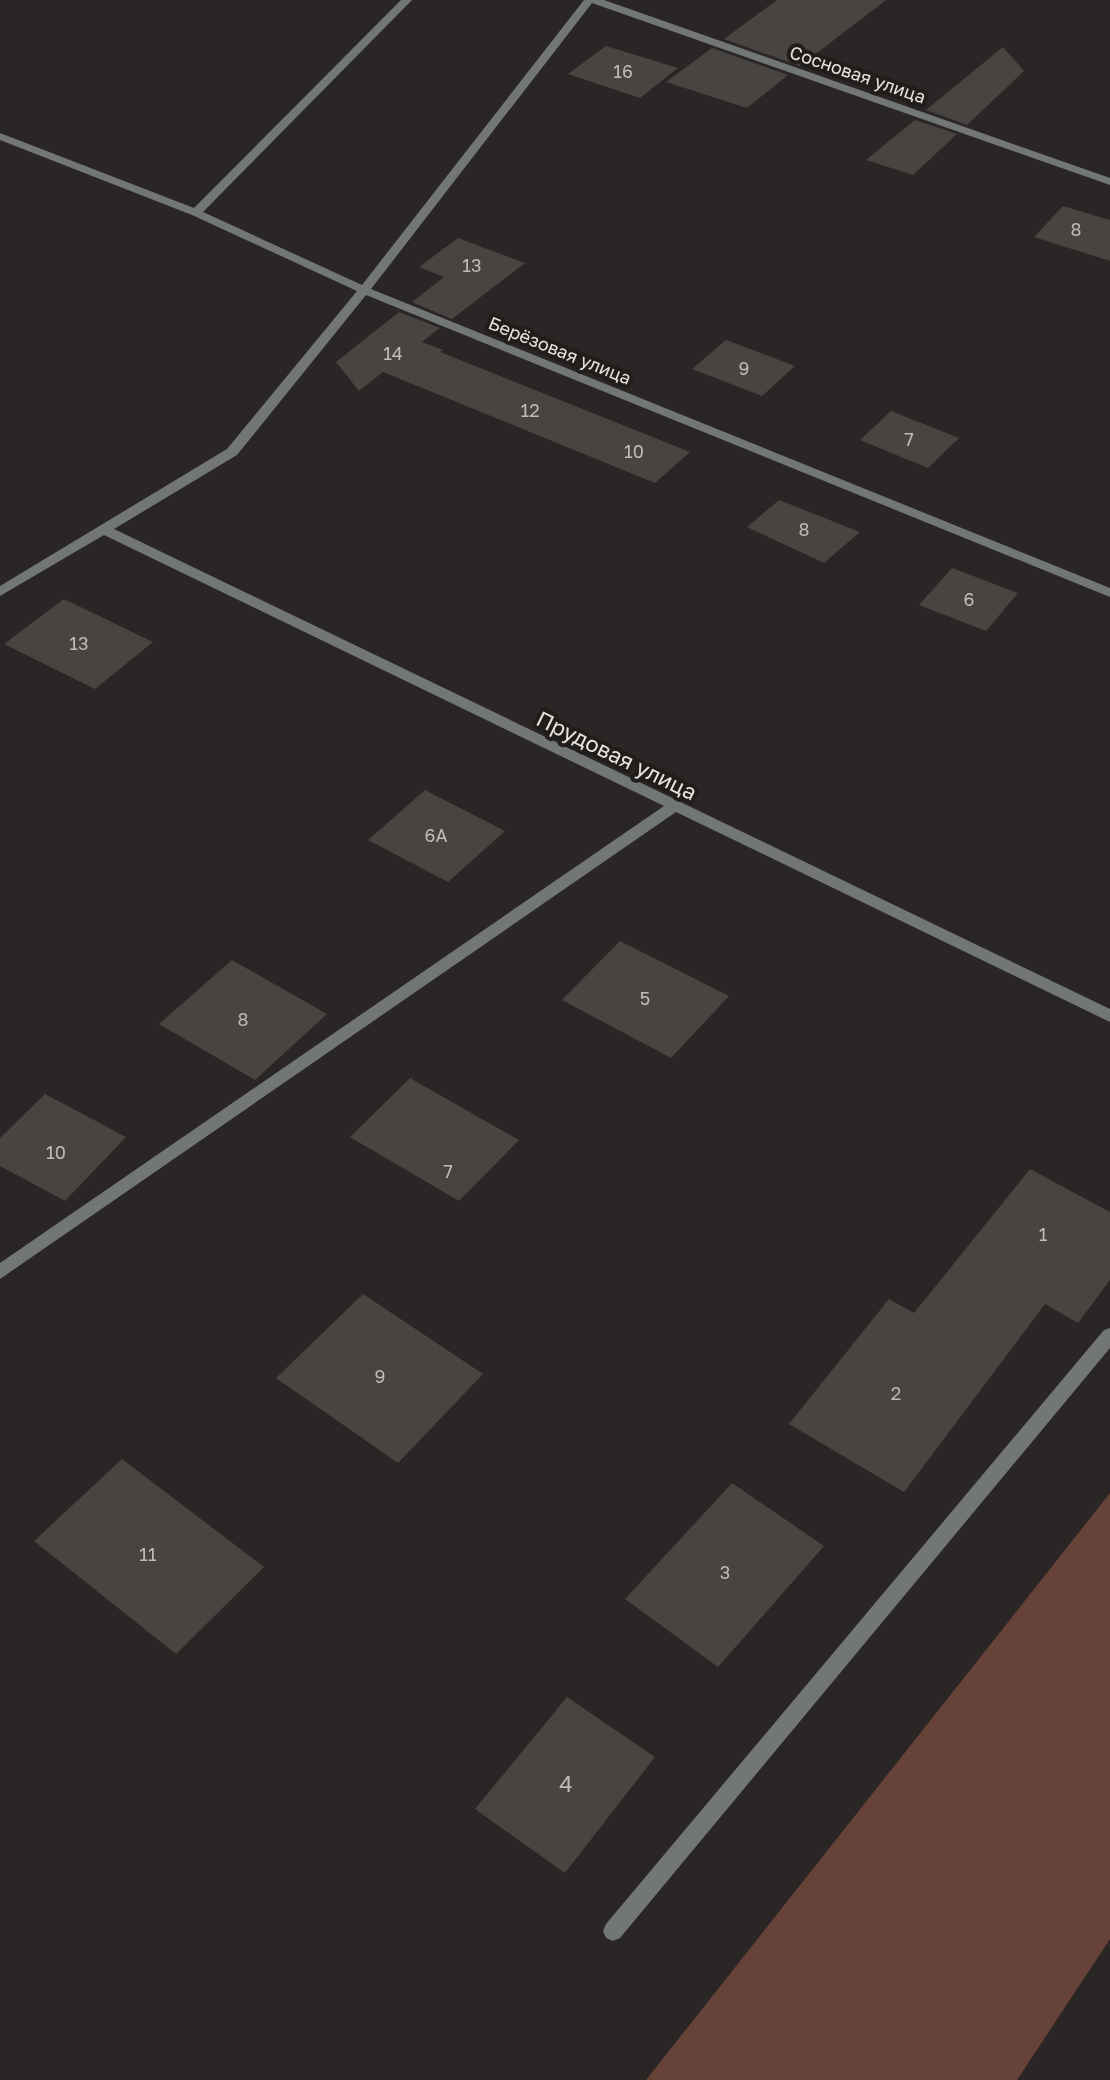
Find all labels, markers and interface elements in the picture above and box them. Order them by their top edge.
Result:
street label: Сосновая улица [787,40,929,108]
house number: 16 [613,60,633,82]
house number: 8 [1071,218,1081,240]
house number: 13 [462,254,482,276]
street label: Берёзовая улица [485,311,635,389]
house number: 14 [383,342,403,364]
house number: 9 [739,357,749,379]
house number: 12 [520,399,540,421]
house number: 7 [904,428,914,450]
house number: 10 [624,440,644,462]
house number: 8 [799,518,809,540]
house number: 6 [964,588,974,610]
house number: 13 [69,632,89,654]
street label: Прудовая улица [532,704,702,806]
house number: 6А [425,824,447,846]
house number: 5 [640,987,650,1009]
house number: 8 [238,1008,248,1030]
house number: 10 [46,1141,66,1163]
house number: 7 [443,1160,453,1182]
house number: 1 [1039,1223,1048,1245]
house number: 9 [375,1365,385,1387]
house number: 2 [891,1382,901,1404]
house number: 11 [139,1543,157,1565]
house number: 3 [720,1561,730,1583]
house number: 4 [559,1770,573,1797]

